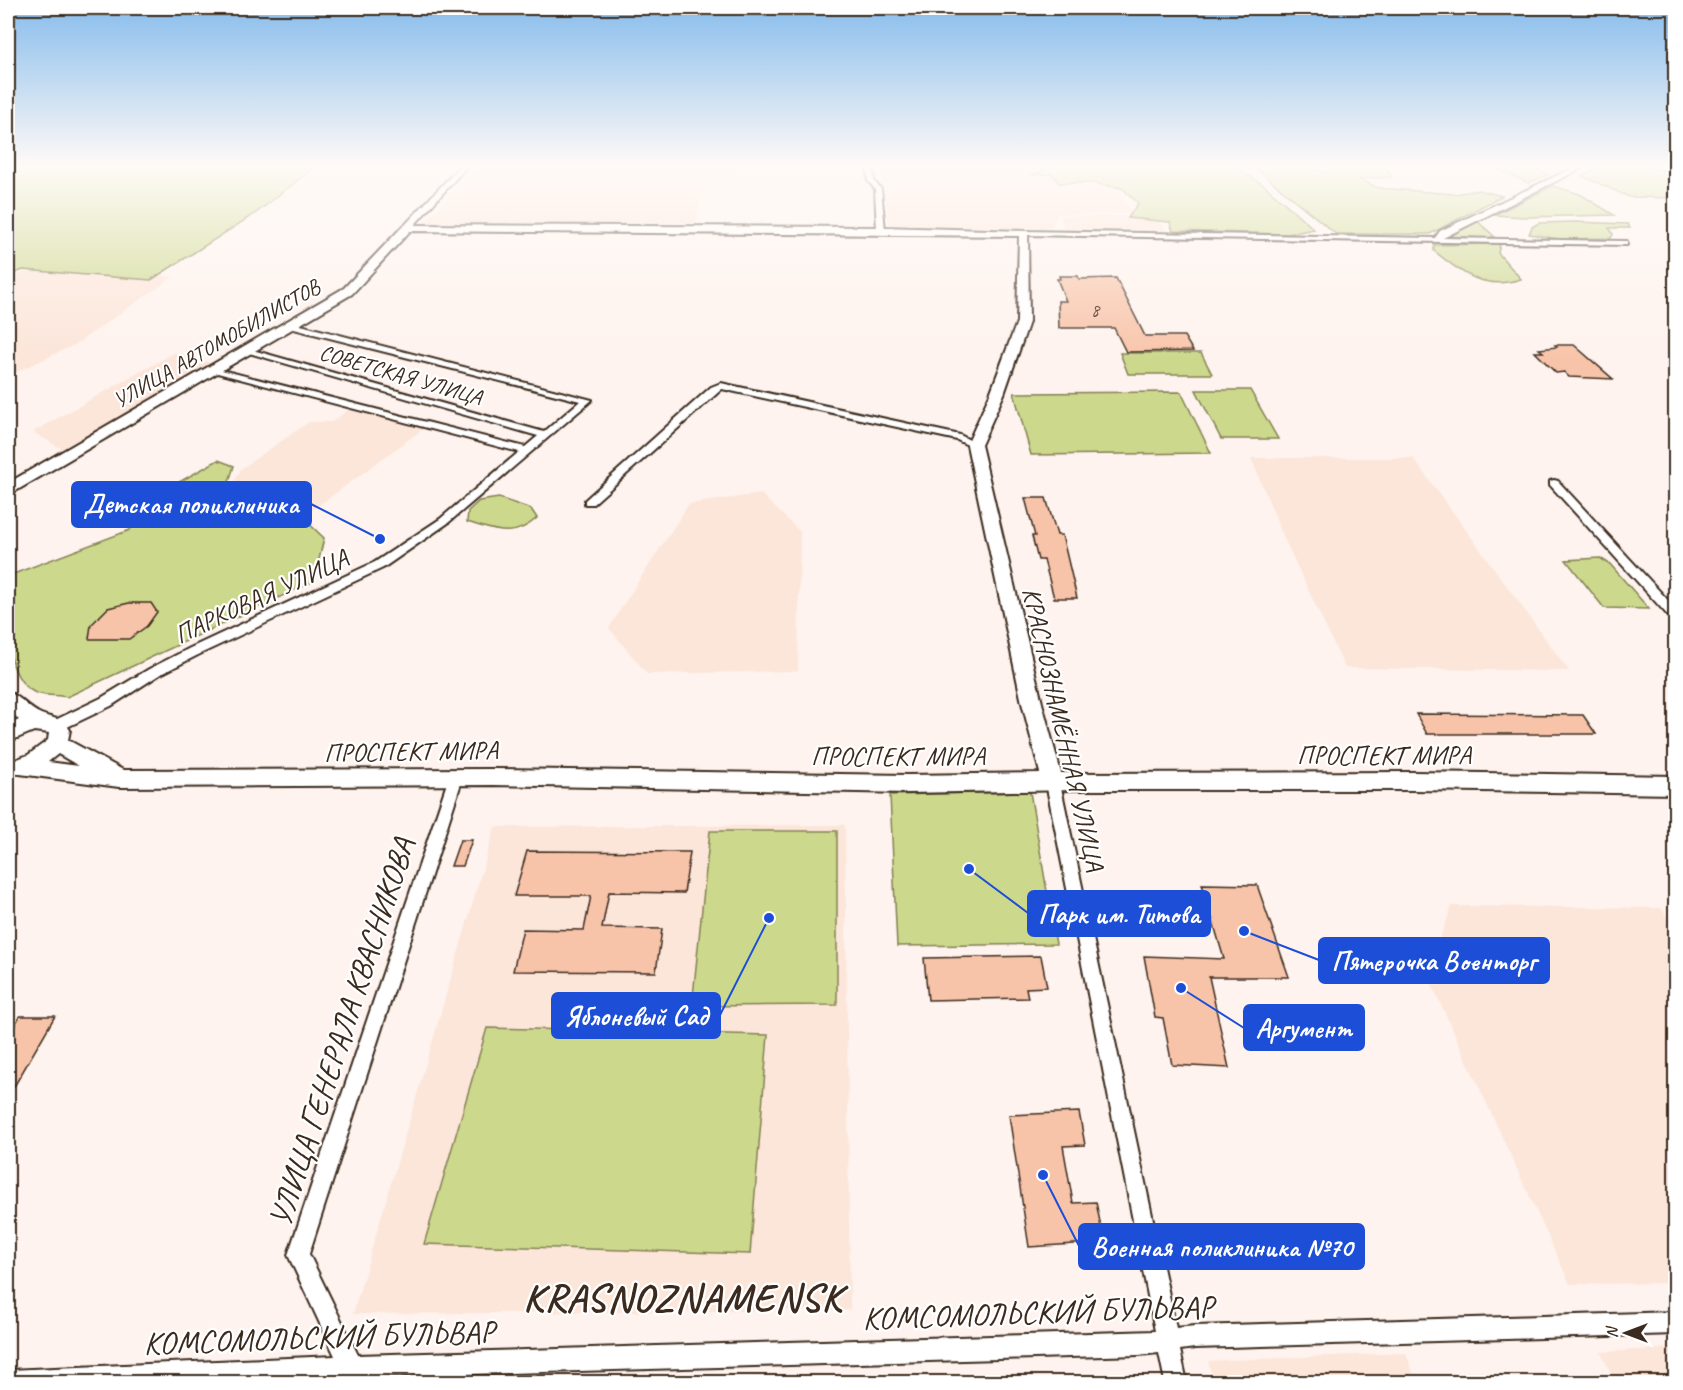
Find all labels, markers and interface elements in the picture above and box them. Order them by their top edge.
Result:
street label: УЛИЦА АВТОМОБИЛИСТОВ [108,272,326,414]
house number: 8 [1091,299,1101,321]
street label: СОВЕТСКАЯ УЛИЦА [316,338,486,412]
callout: Детская поликлиника [72,482,311,527]
text: Детская поликлиника [83,487,301,521]
street label: ПАРКОВАЯ УЛИЦА [169,541,355,651]
street label: КРАСНОЗНАМЁННАЯ УЛИЦА [1015,584,1112,875]
street label: ПРОСПЕКТ МИРА [324,733,500,770]
street label: ПРОСПЕКТ МИРА [1297,739,1473,772]
street label: ПРОСПЕКТ МИРА [811,740,987,773]
street label: УЛИЦА ГЕНЕРАЛА КВАСНИКОВА [259,832,424,1232]
callout: Парк им. Титова [1028,891,1210,936]
text: Парк им. Титова [1038,897,1202,931]
callout: Пятерочка Военторг [1319,938,1549,983]
text: Пятерочка Военторг [1332,944,1539,978]
callout: Яблоневый Сад [552,993,720,1038]
text: Яблоневый Сад [564,999,710,1033]
callout: Аргумент [1244,1005,1364,1050]
text: Аргумент [1256,1011,1354,1045]
callout: Военная поликлиника №70 [1079,1224,1364,1269]
text: Военная поликлиника №70 [1092,1230,1355,1264]
district label: KRASNOZNAMENSK [523,1274,850,1323]
street label: КОМСОМОЛЬСКИЙ БУЛЬВАР [862,1286,1218,1339]
north arrow [1596,1303,1656,1363]
street label: КОМСОМОЛЬСКИЙ БУЛЬВАР [143,1311,499,1364]
text: N [1602,1325,1622,1338]

